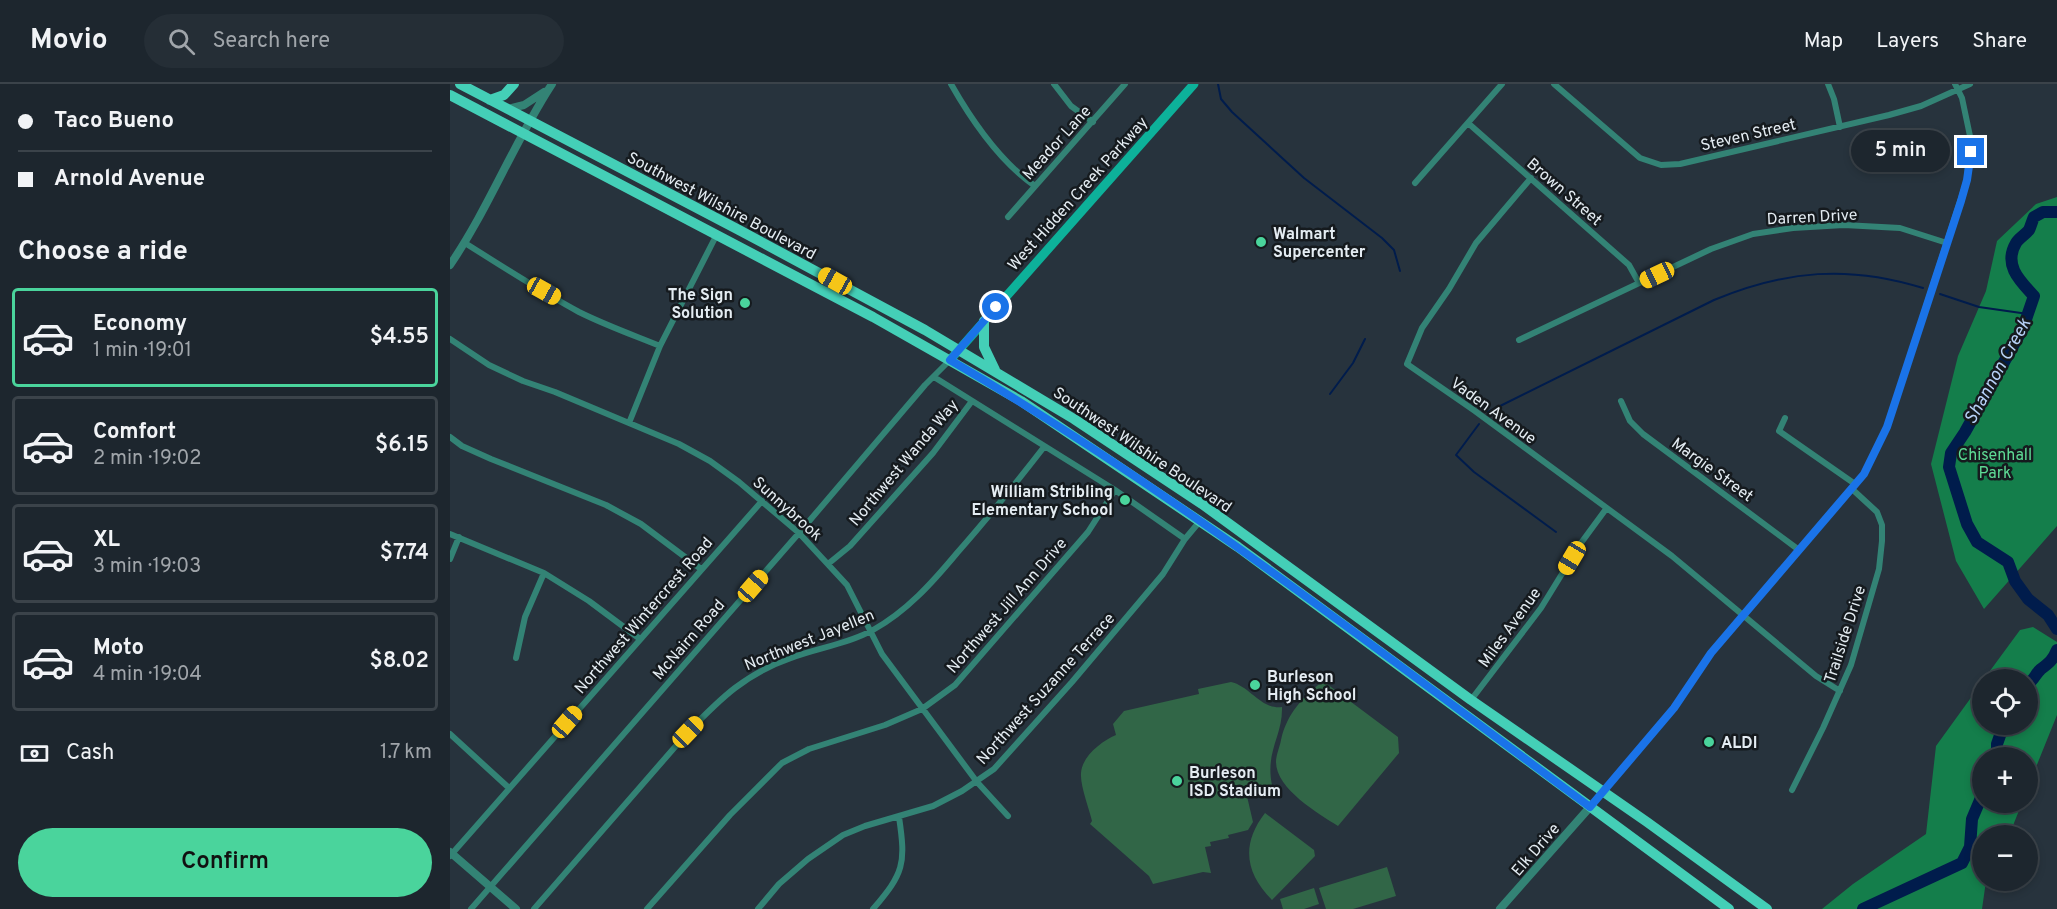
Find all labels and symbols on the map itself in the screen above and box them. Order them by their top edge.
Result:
street label: Meador Lane [1019,102,1096,185]
street label: West Hidden Creek Parkway [1004,113,1153,275]
street label: Steven Street [1699,115,1798,157]
callout: 5 min [1851,131,1950,173]
route end [1957,138,1984,165]
street label: Southwest Wilshire Boulevard [623,148,819,265]
street label: Brown Street [1522,154,1605,231]
street label: Darren Drive [1766,206,1858,230]
place label: Walmart Supercenter [1273,225,1366,263]
marker: Walmart Supercenter [1254,235,1268,249]
car [1637,259,1677,291]
car [815,264,855,298]
car [524,274,564,308]
place label: The Sign Solution [668,286,733,324]
route start [982,293,1009,320]
marker: The Sign Solution [738,296,752,310]
water label: Shannon Creek [1960,314,2037,429]
street label: Vaden Avenue [1446,374,1540,449]
street label: Southwest Wilshire Boulevard [1049,383,1235,518]
street label: Northwest Wanda Way [846,396,963,531]
street label: Margie Street [1667,434,1757,507]
park label: Chisenhall Park [1958,446,2032,484]
street label: Sunnybrook [748,473,826,546]
place label: William Stribling Elementary School [971,483,1113,521]
marker: William Stribling Elementary School [1118,493,1132,507]
street label: Northwest Wintercrest Road [571,534,718,699]
street label: Northwest Jill Ann Drive [943,534,1072,678]
car [1555,538,1589,578]
car [734,567,772,605]
street label: Trailside Drive [1821,583,1871,686]
street label: Miles Avenue [1475,584,1546,672]
street label: McNairn Road [649,596,730,685]
street label: Northwest Jayellen [742,606,878,676]
street label: Northwest Suzanne Terrace [973,609,1120,769]
place label: Burleson High School [1267,668,1356,706]
marker: Burleson High School [1248,678,1262,692]
car [548,703,586,741]
car [669,713,707,751]
place label: ALDI [1721,734,1757,754]
marker: ALDI [1702,735,1716,749]
place label: Burleson ISD Stadium [1189,764,1281,802]
marker: Burleson ISD Stadium [1170,774,1184,788]
street label: Elk Drive [1508,820,1565,881]

